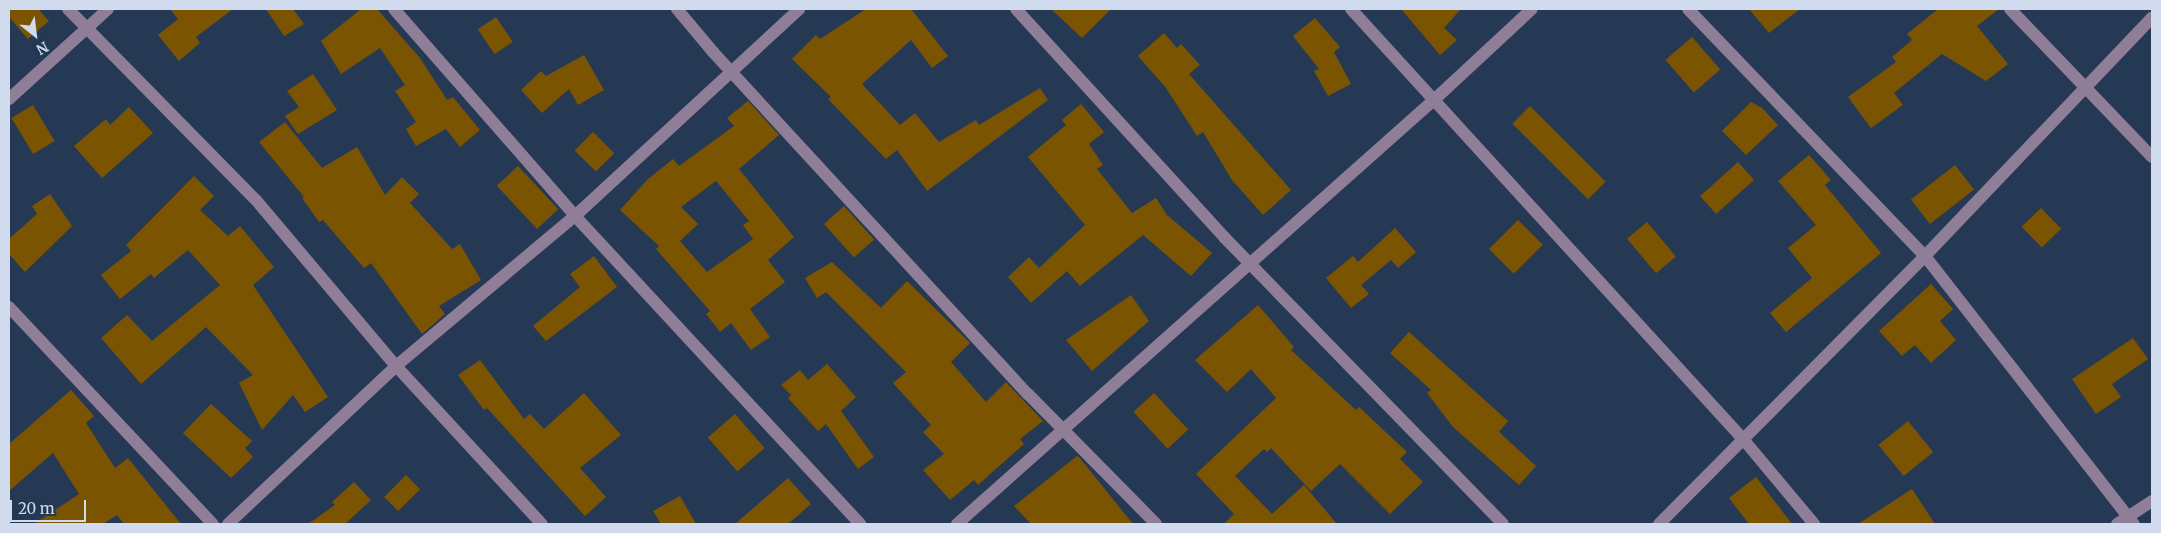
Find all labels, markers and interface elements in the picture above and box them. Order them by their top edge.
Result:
north arrow [10,10,60,60]
text: N [33,38,51,59]
scale bar [12,490,89,522]
text: 20 m [18,499,55,518]

